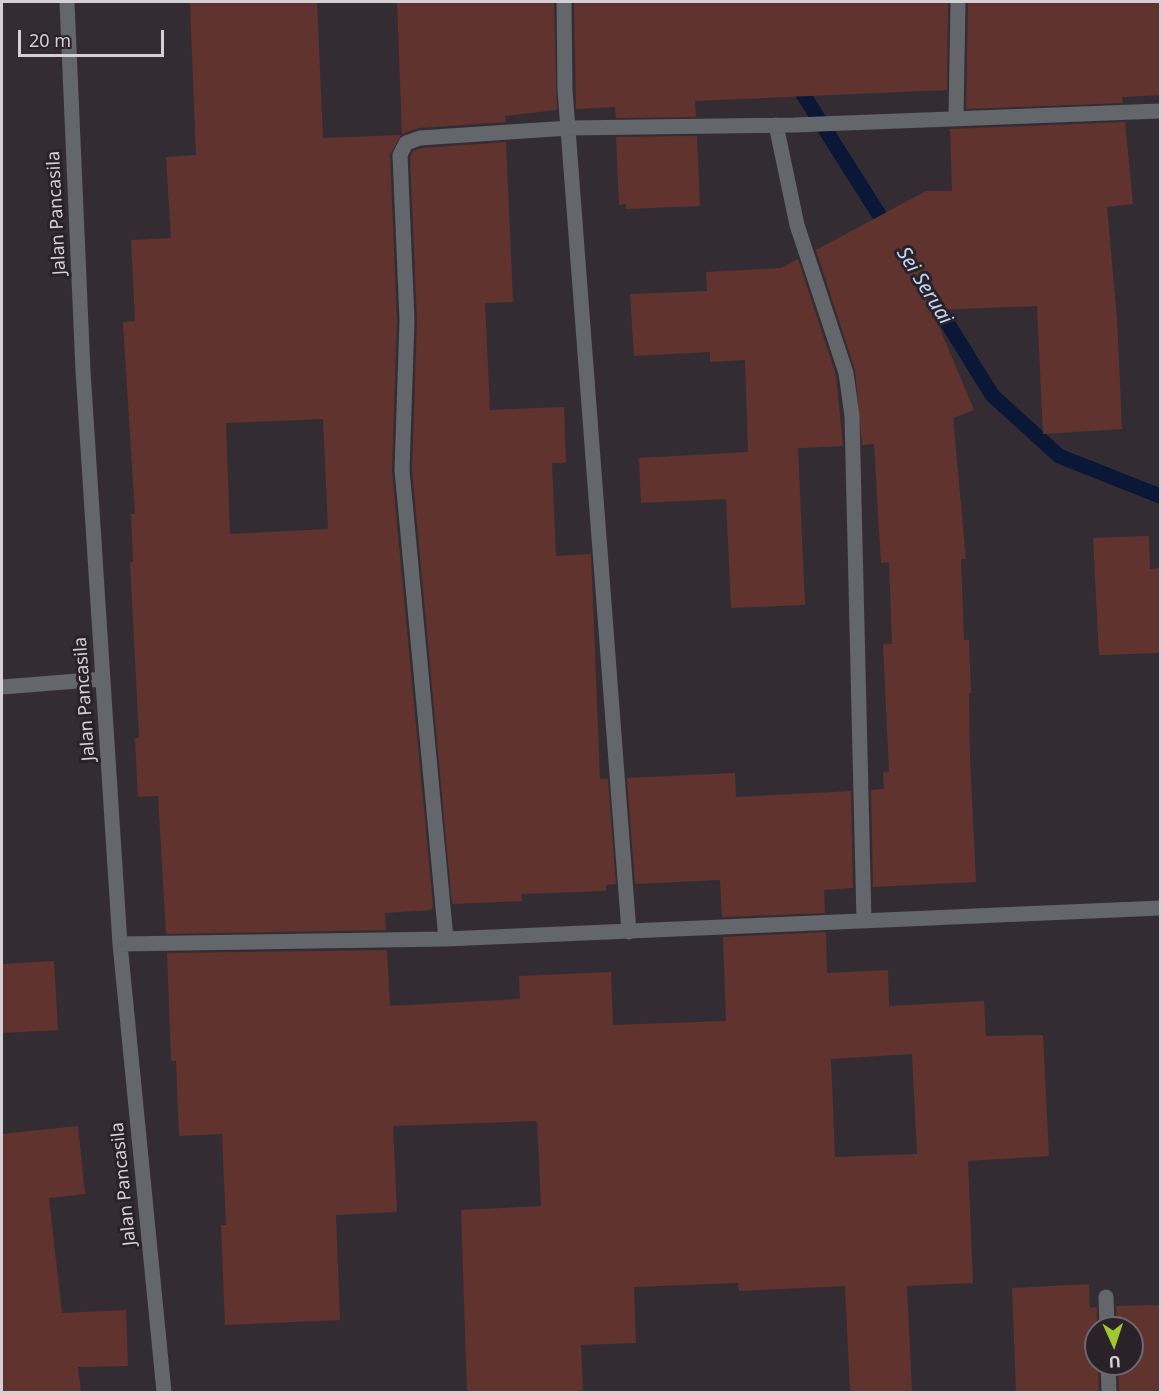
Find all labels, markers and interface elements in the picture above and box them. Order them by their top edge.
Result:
scale bar [21,18,166,56]
text: 20 m [29,28,71,52]
street label: Jalan Pancasila [43,150,71,276]
water label: Sei Seruai [891,243,957,329]
street label: Jalan Pancasila [70,636,100,762]
street label: Jalan Pancasila [107,1121,141,1247]
north arrow [1084,1316,1144,1376]
text: U [1108,1351,1121,1373]

